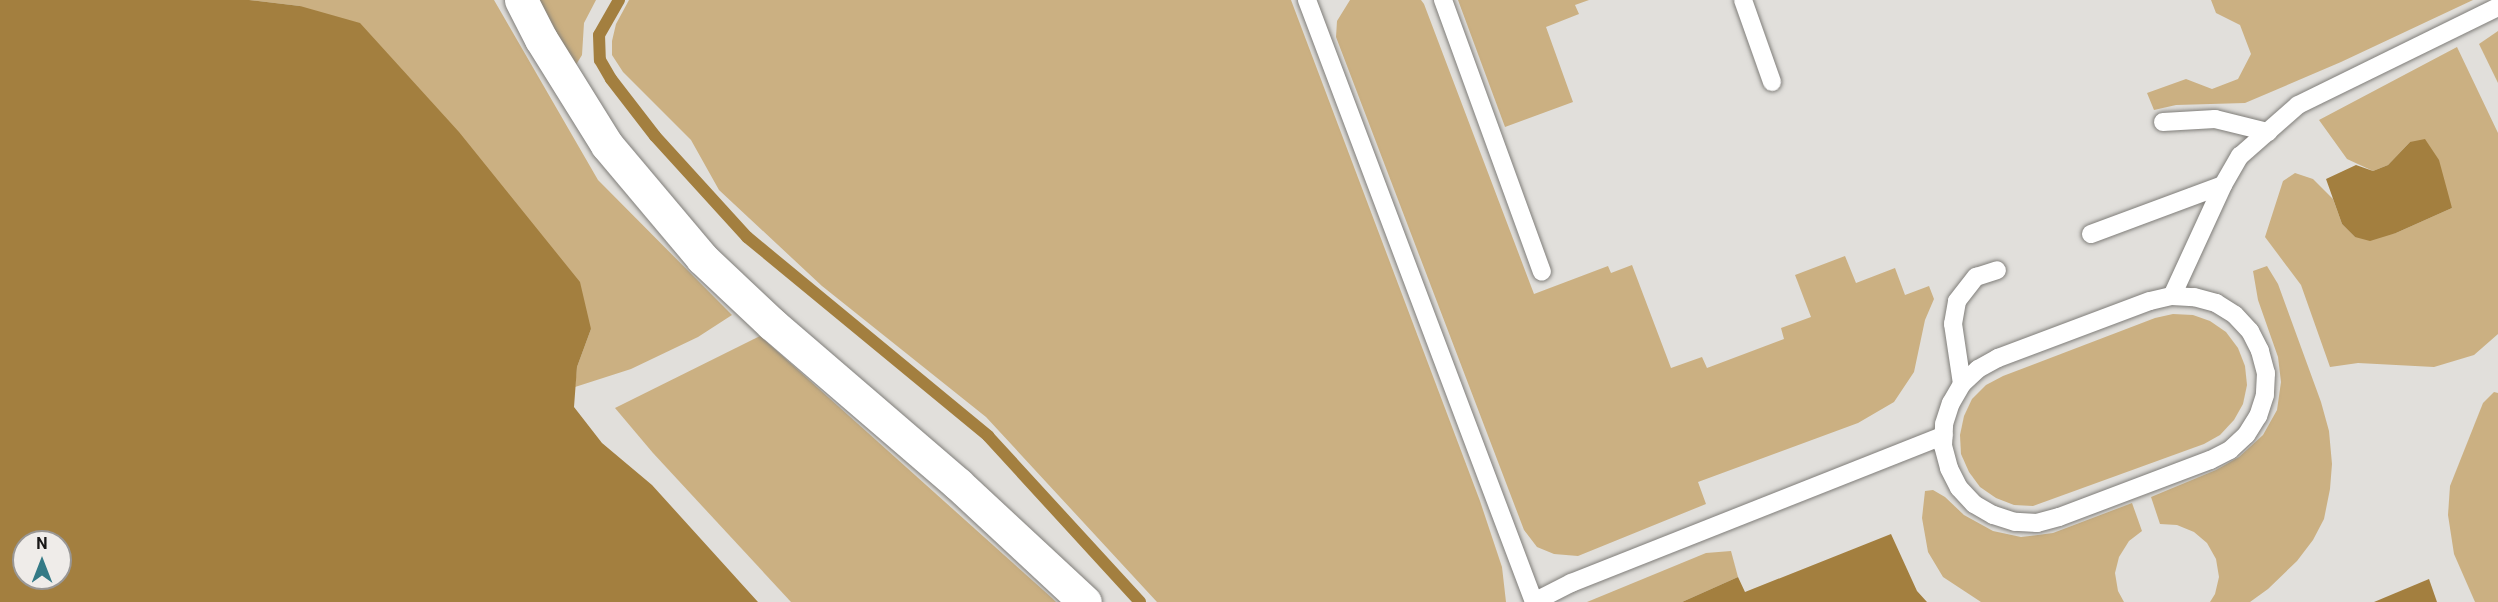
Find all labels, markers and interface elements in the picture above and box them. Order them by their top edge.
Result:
north arrow [12,530,72,590]
text: N [36,534,48,553]

